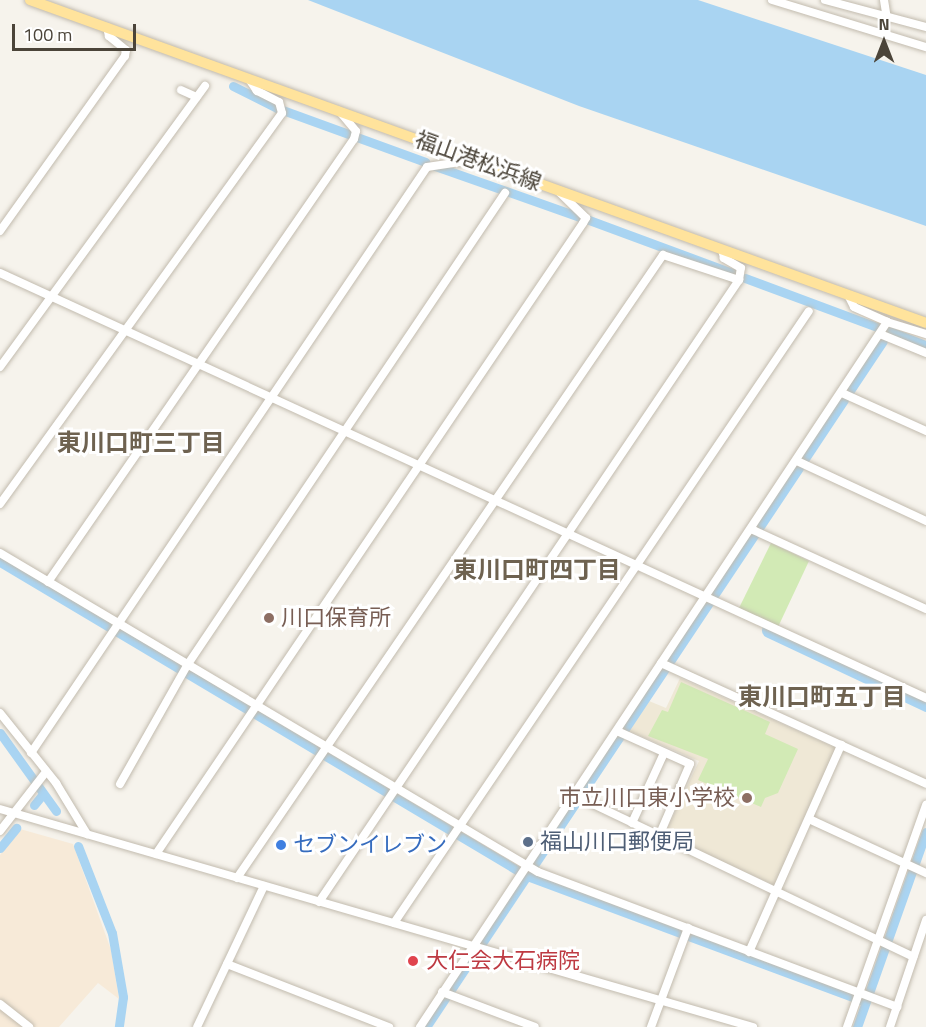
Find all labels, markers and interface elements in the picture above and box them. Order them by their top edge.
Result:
scale bar [15,12,140,50]
north arrow [854,12,914,72]
text: N [878,12,890,36]
text: 100 m [23,21,72,48]
street label: 福山港松浜線 [411,126,545,196]
district label: 東川口町三丁目 [57,429,225,457]
district label: 東川口町四丁目 [453,556,621,584]
place label: 川口保育所 [281,605,391,631]
marker: 川口保育所 [262,611,276,625]
district label: 東川口町五丁目 [738,683,906,711]
place label: 市立川口東小学校 [559,785,735,811]
marker: 市立川口東小学校 [740,791,754,805]
place label: 福山川口郵便局 [540,829,694,855]
place label: セブンイレブン [293,832,447,858]
marker: 福山川口郵便局 [521,835,535,849]
marker: セブンイレブン [274,838,288,852]
place label: 大仁会大石病院 [426,948,580,974]
marker: 大仁会大石病院 [404,952,422,970]

